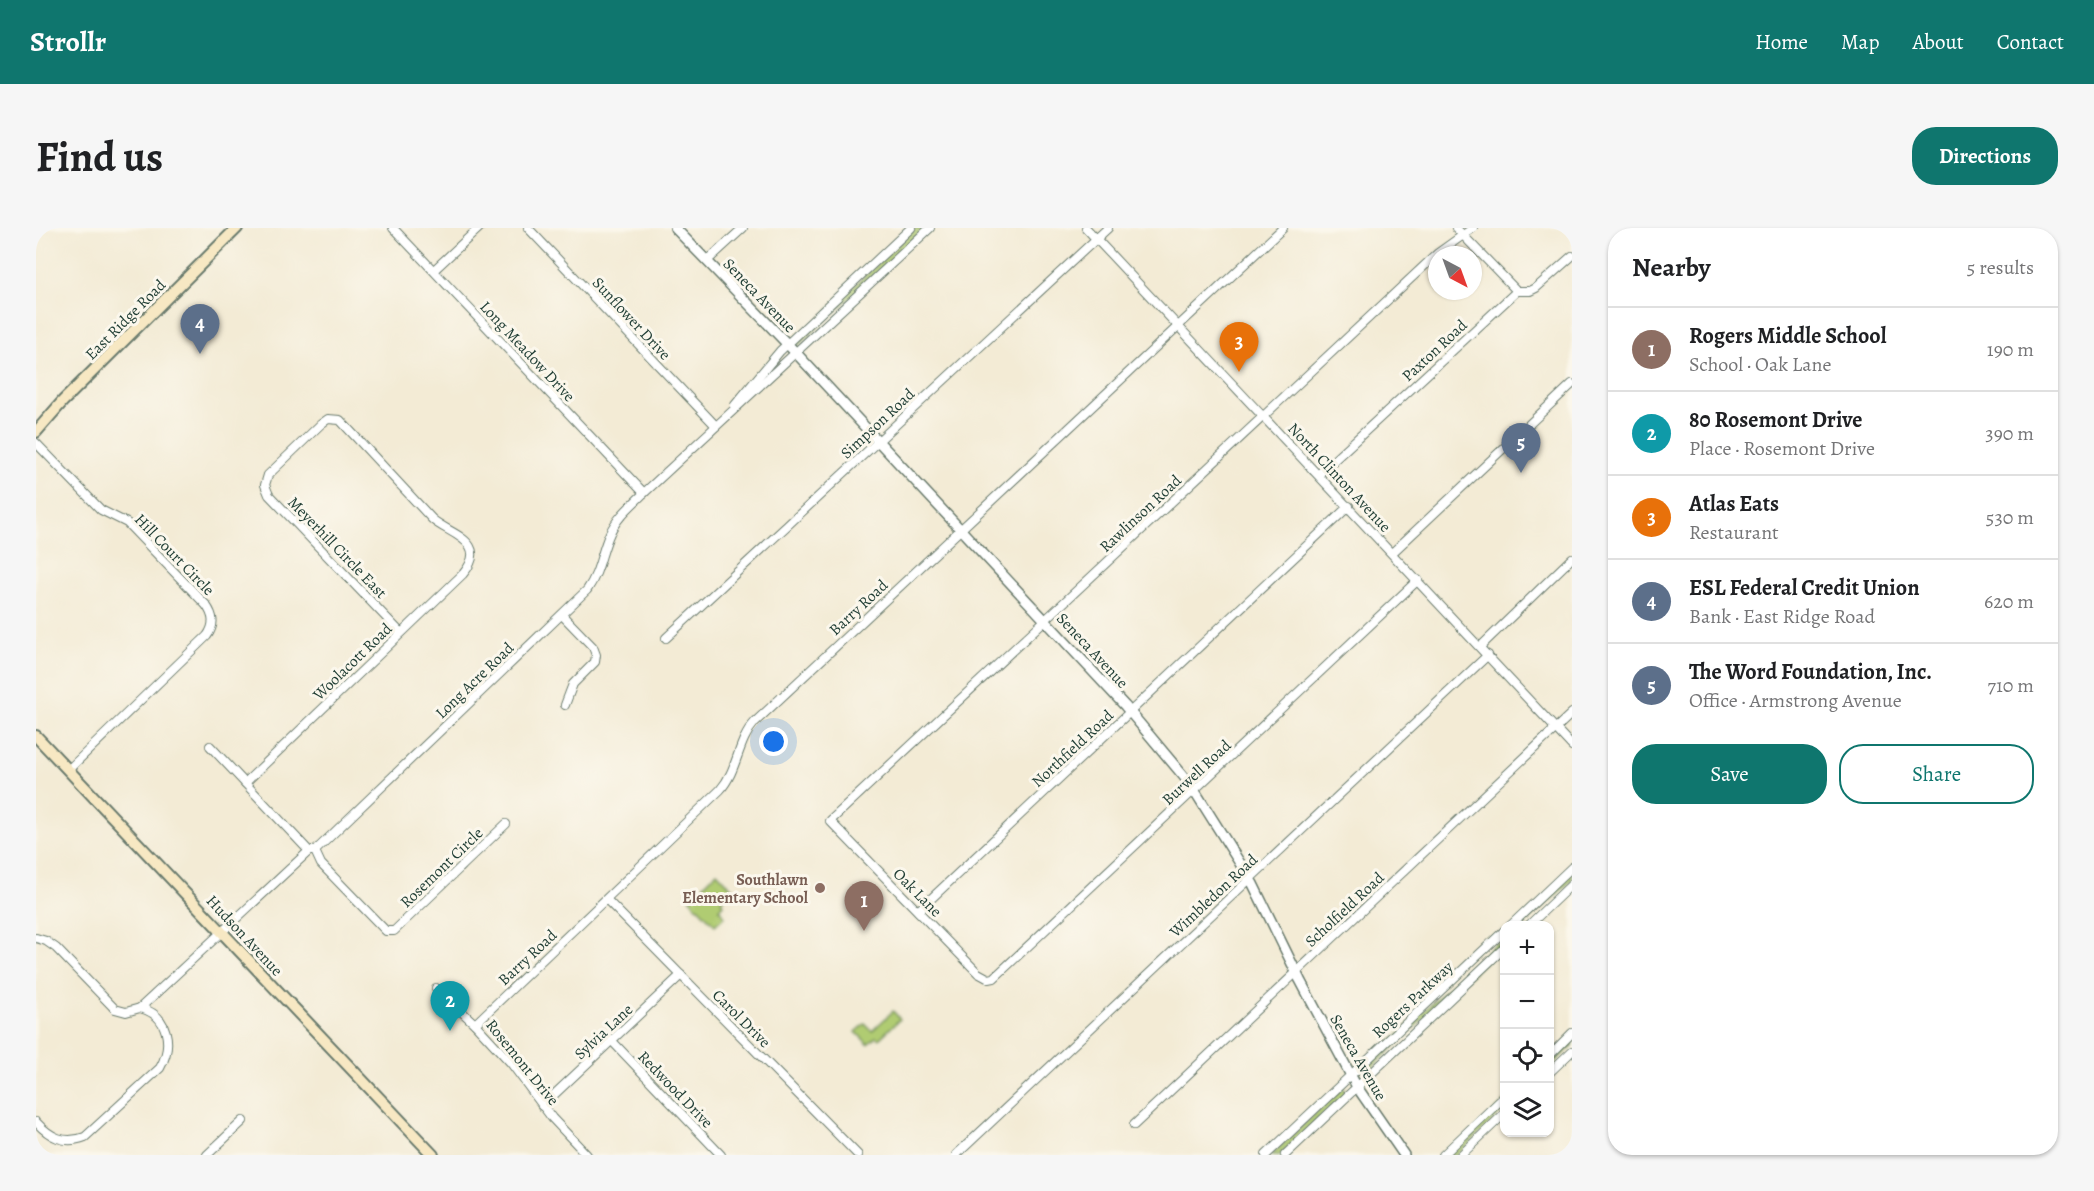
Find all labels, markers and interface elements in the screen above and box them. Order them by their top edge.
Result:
text: Strollr [30,23,106,61]
text: Home [1755,28,1808,56]
text: Map [1841,28,1879,56]
text: About [1912,28,1964,56]
text: Contact [1997,28,2064,56]
button: Directions [1912,127,2058,185]
text: Find us [36,128,163,185]
north arrow [1428,246,1482,300]
text: Nearby [1632,250,1711,285]
street label: Seneca Avenue [718,253,801,338]
text: 5 results [1967,254,2034,281]
street label: Sunflower Drive [587,272,676,365]
street label: East Ridge Road [81,274,171,365]
street label: Long Meadow Drive [475,296,580,407]
pin: 4 [180,304,220,354]
street label: Paxton Road [1397,314,1472,387]
text: Rogers Middle School [1689,321,1886,351]
pin: 3 [1220,322,1258,372]
text: 1 [1648,336,1655,363]
text: 190 m [1987,336,2034,363]
text: School · Oak Lane [1689,351,1831,378]
street label: Simpson Road [836,383,920,464]
text: 80 Rosemont Drive [1689,405,1862,435]
street label: North Clinton Avenue [1283,418,1396,537]
text: 2 [1647,420,1656,447]
text: 390 m [1985,420,2034,447]
pin: 5 [1502,424,1540,473]
text: Place · Rosemont Drive [1689,435,1875,462]
street label: Rawlinson Road [1095,470,1187,557]
text: Atlas Eats [1689,489,1779,519]
street label: Meyerhill Circle East [283,492,392,604]
text: 3 [1647,504,1656,531]
text: 530 m [1986,504,2034,531]
street label: Hill Court Circle [129,509,219,601]
text: Restaurant [1689,519,1779,546]
text: ESL Federal Credit Union [1689,573,1920,603]
street label: Barry Road [824,574,893,641]
text: 4 [1647,588,1656,615]
text: 620 m [1984,588,2034,615]
text: Bank · East Ridge Road [1689,603,1875,630]
street label: Seneca Avenue [1051,608,1133,693]
street label: Woolacott Road [307,618,398,706]
street label: Long Acre Road [431,637,519,724]
text: The Word Foundation, Inc. [1689,657,1932,687]
text: 5 [1647,672,1656,699]
text: 710 m [1988,672,2034,699]
text: Office · Armstrong Avenue [1689,687,1902,714]
street label: Northfield Road [1027,705,1119,792]
your location [759,727,788,756]
street label: Burwell Road [1157,735,1236,810]
button: Save [1632,744,1827,804]
button: Share [1839,744,2034,804]
street label: Rosemont Circle [395,823,488,913]
street label: Wimbledon Road [1164,849,1263,943]
street label: Oak Lane [888,863,947,922]
street label: Scholfield Road [1300,867,1389,952]
place label: Southlawn Elementary School [682,869,809,909]
marker: Southlawn Elementary School [813,881,827,895]
pin: 1 [844,882,884,931]
street label: Hudson Avenue [201,890,288,981]
map controls [1500,921,1554,1137]
button: + [1500,921,1554,975]
street label: Barry Road [493,924,562,991]
street label: Rogers Parkway [1367,956,1459,1043]
button: − [1500,975,1554,1029]
pin: 2 [430,982,470,1031]
street label: Carol Drive [707,985,775,1053]
street label: Sylvia Lane [569,999,638,1065]
street label: Seneca Avenue [1325,1010,1392,1105]
street label: Rosemont Drive [481,1015,564,1110]
button: locate [1500,1029,1554,1083]
street label: Redwood Drive [633,1046,718,1133]
button: layers [1500,1083,1554,1137]

